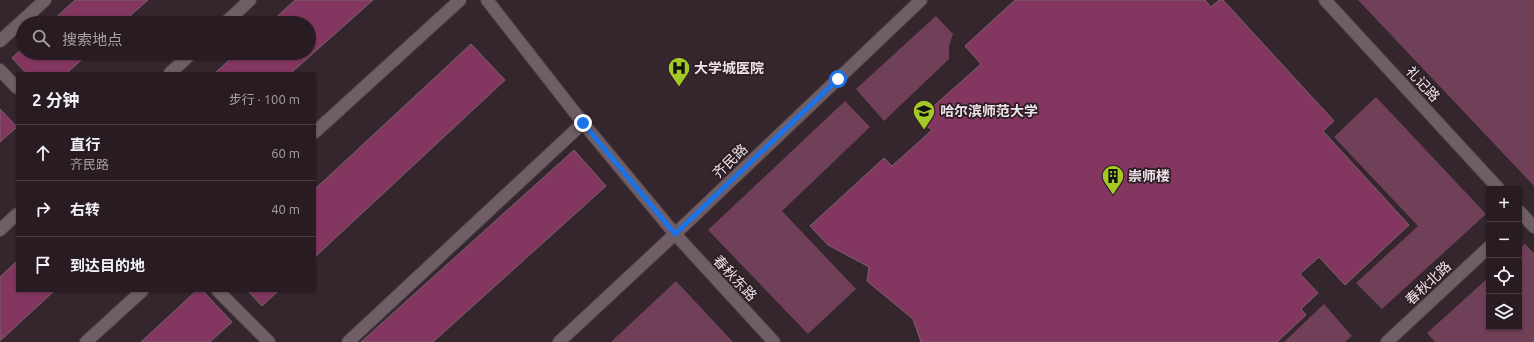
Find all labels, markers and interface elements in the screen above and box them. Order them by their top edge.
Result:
search box [16,16,316,60]
icon: search [30,27,52,49]
text: 搜索地点 [62,31,122,48]
hospital icon: 大学城医院 [666,55,692,88]
place label: 大学城医院 [694,60,764,76]
street label: 礼记路 [1403,63,1443,105]
route start [829,70,847,88]
text: 2 分钟 [32,90,80,109]
text: 步行 · 100 m [229,92,300,106]
school or university icon: 哈尔滨师范大学 [911,98,937,131]
place label: 哈尔滨师范大学 [940,103,1038,119]
route end [574,114,592,132]
text: 直行 [70,136,100,153]
street label: 齐民路 [709,141,751,181]
icon: ahead [32,142,54,164]
text: 60 m [271,146,300,160]
text: 齐民路 [70,157,109,171]
building icon: 崇师楼 [1100,163,1126,196]
place label: 崇师楼 [1128,168,1170,184]
map controls [1486,186,1522,330]
button: + [1486,186,1522,222]
icon: right [32,198,54,220]
text: 右转 [70,201,100,218]
text: 40 m [271,202,300,216]
button: − [1486,222,1522,258]
street label: 春秋东路 [710,252,760,304]
icon: arrive [32,254,54,276]
text: 到达目的地 [70,257,145,274]
street label: 春秋北路 [1402,258,1454,308]
button: locate [1486,258,1522,294]
button: layers [1486,294,1522,330]

